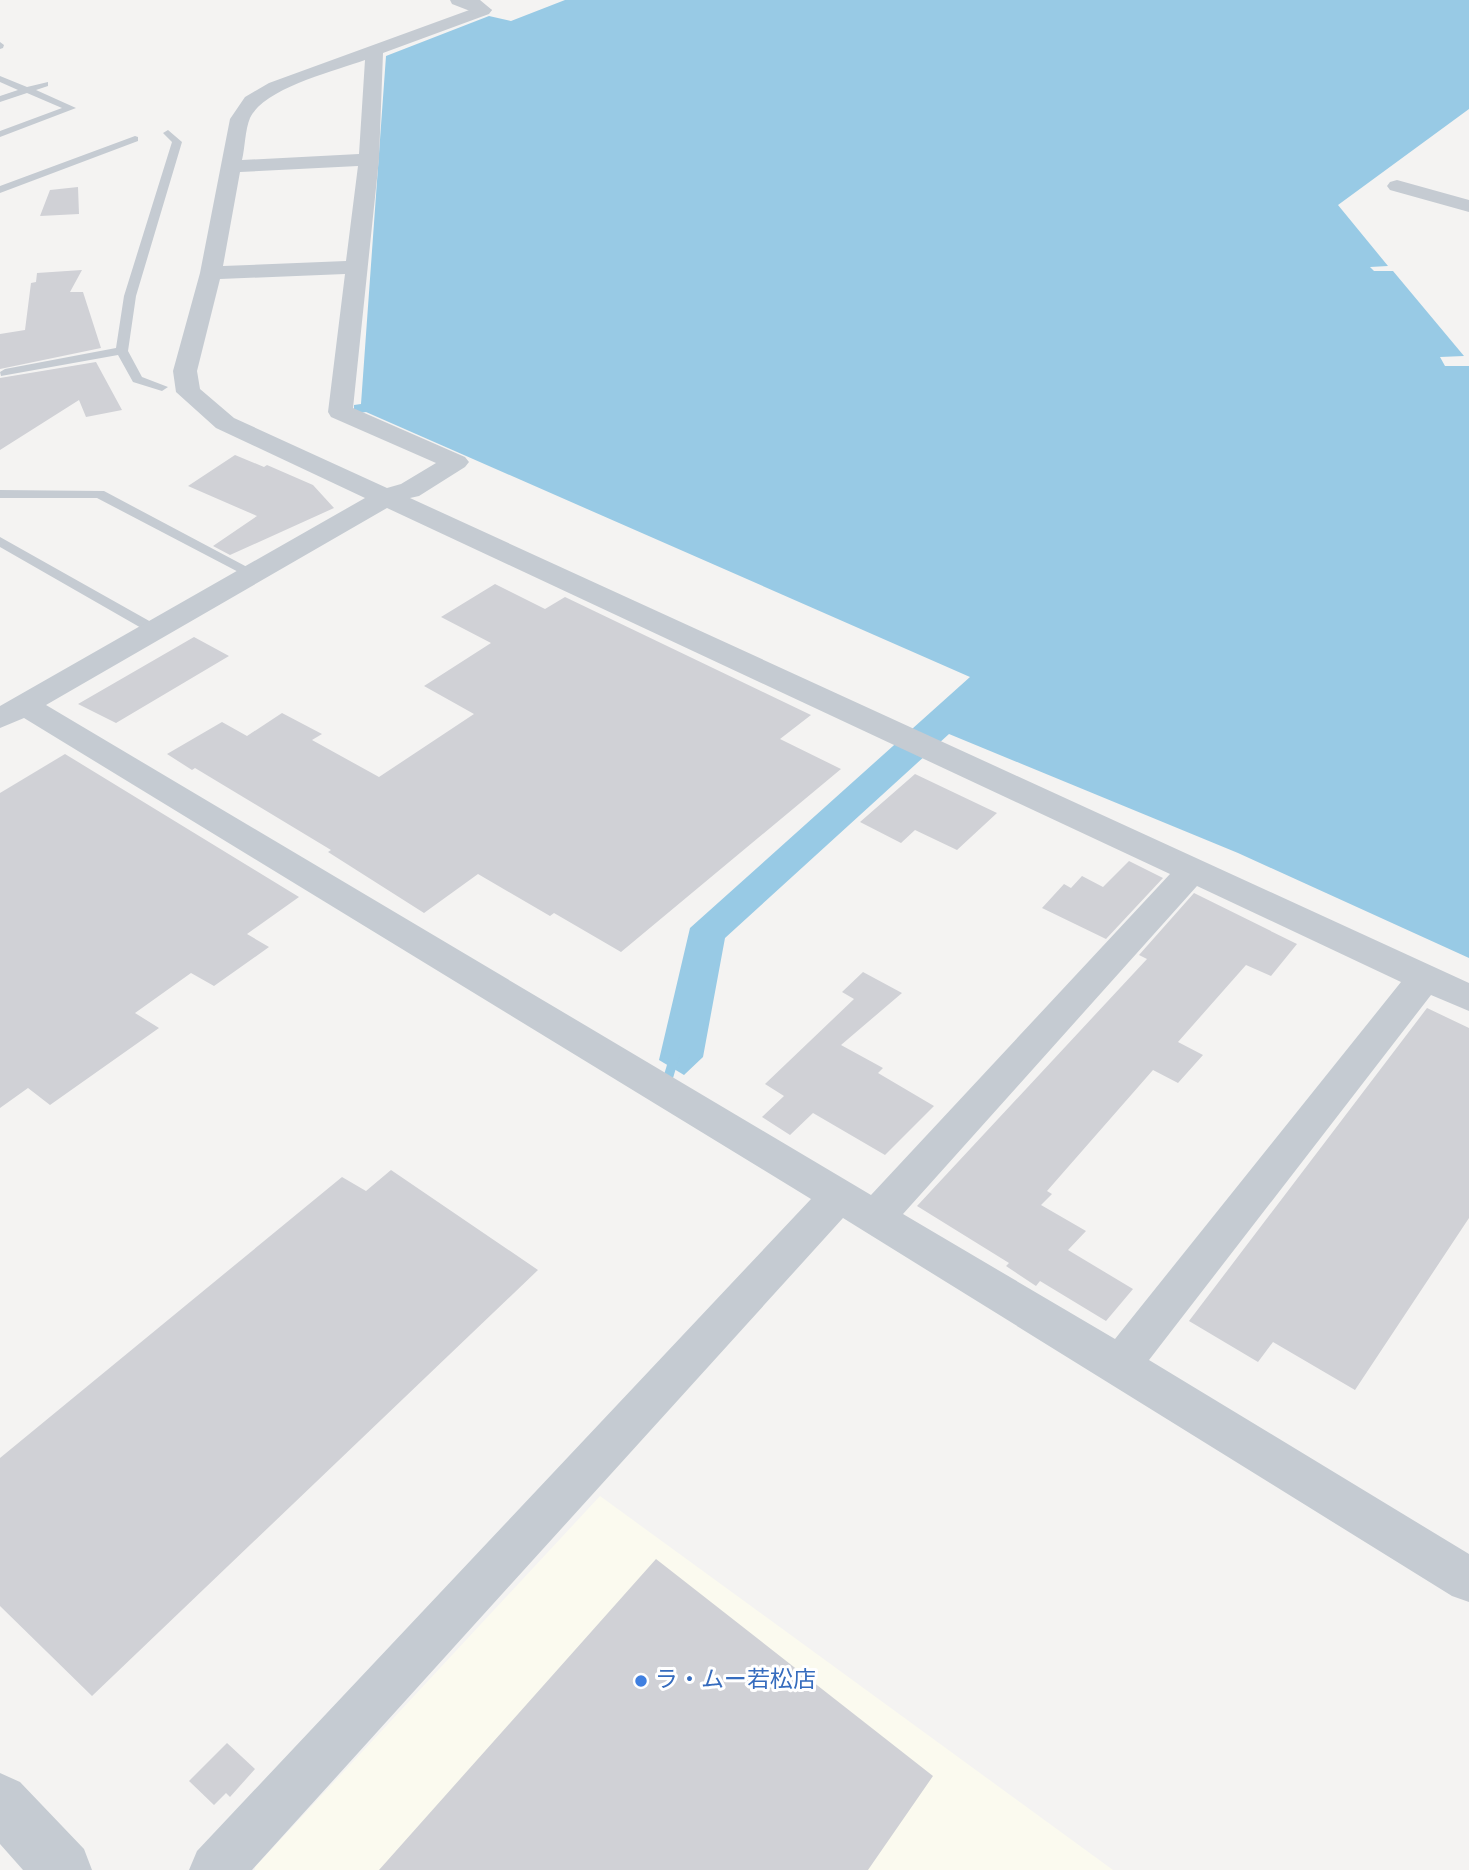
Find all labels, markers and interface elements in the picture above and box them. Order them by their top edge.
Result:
place label: ラ・ムー若松店 [655,1667,816,1696]
marker: ラ・ムー若松店 [633,1673,649,1689]

